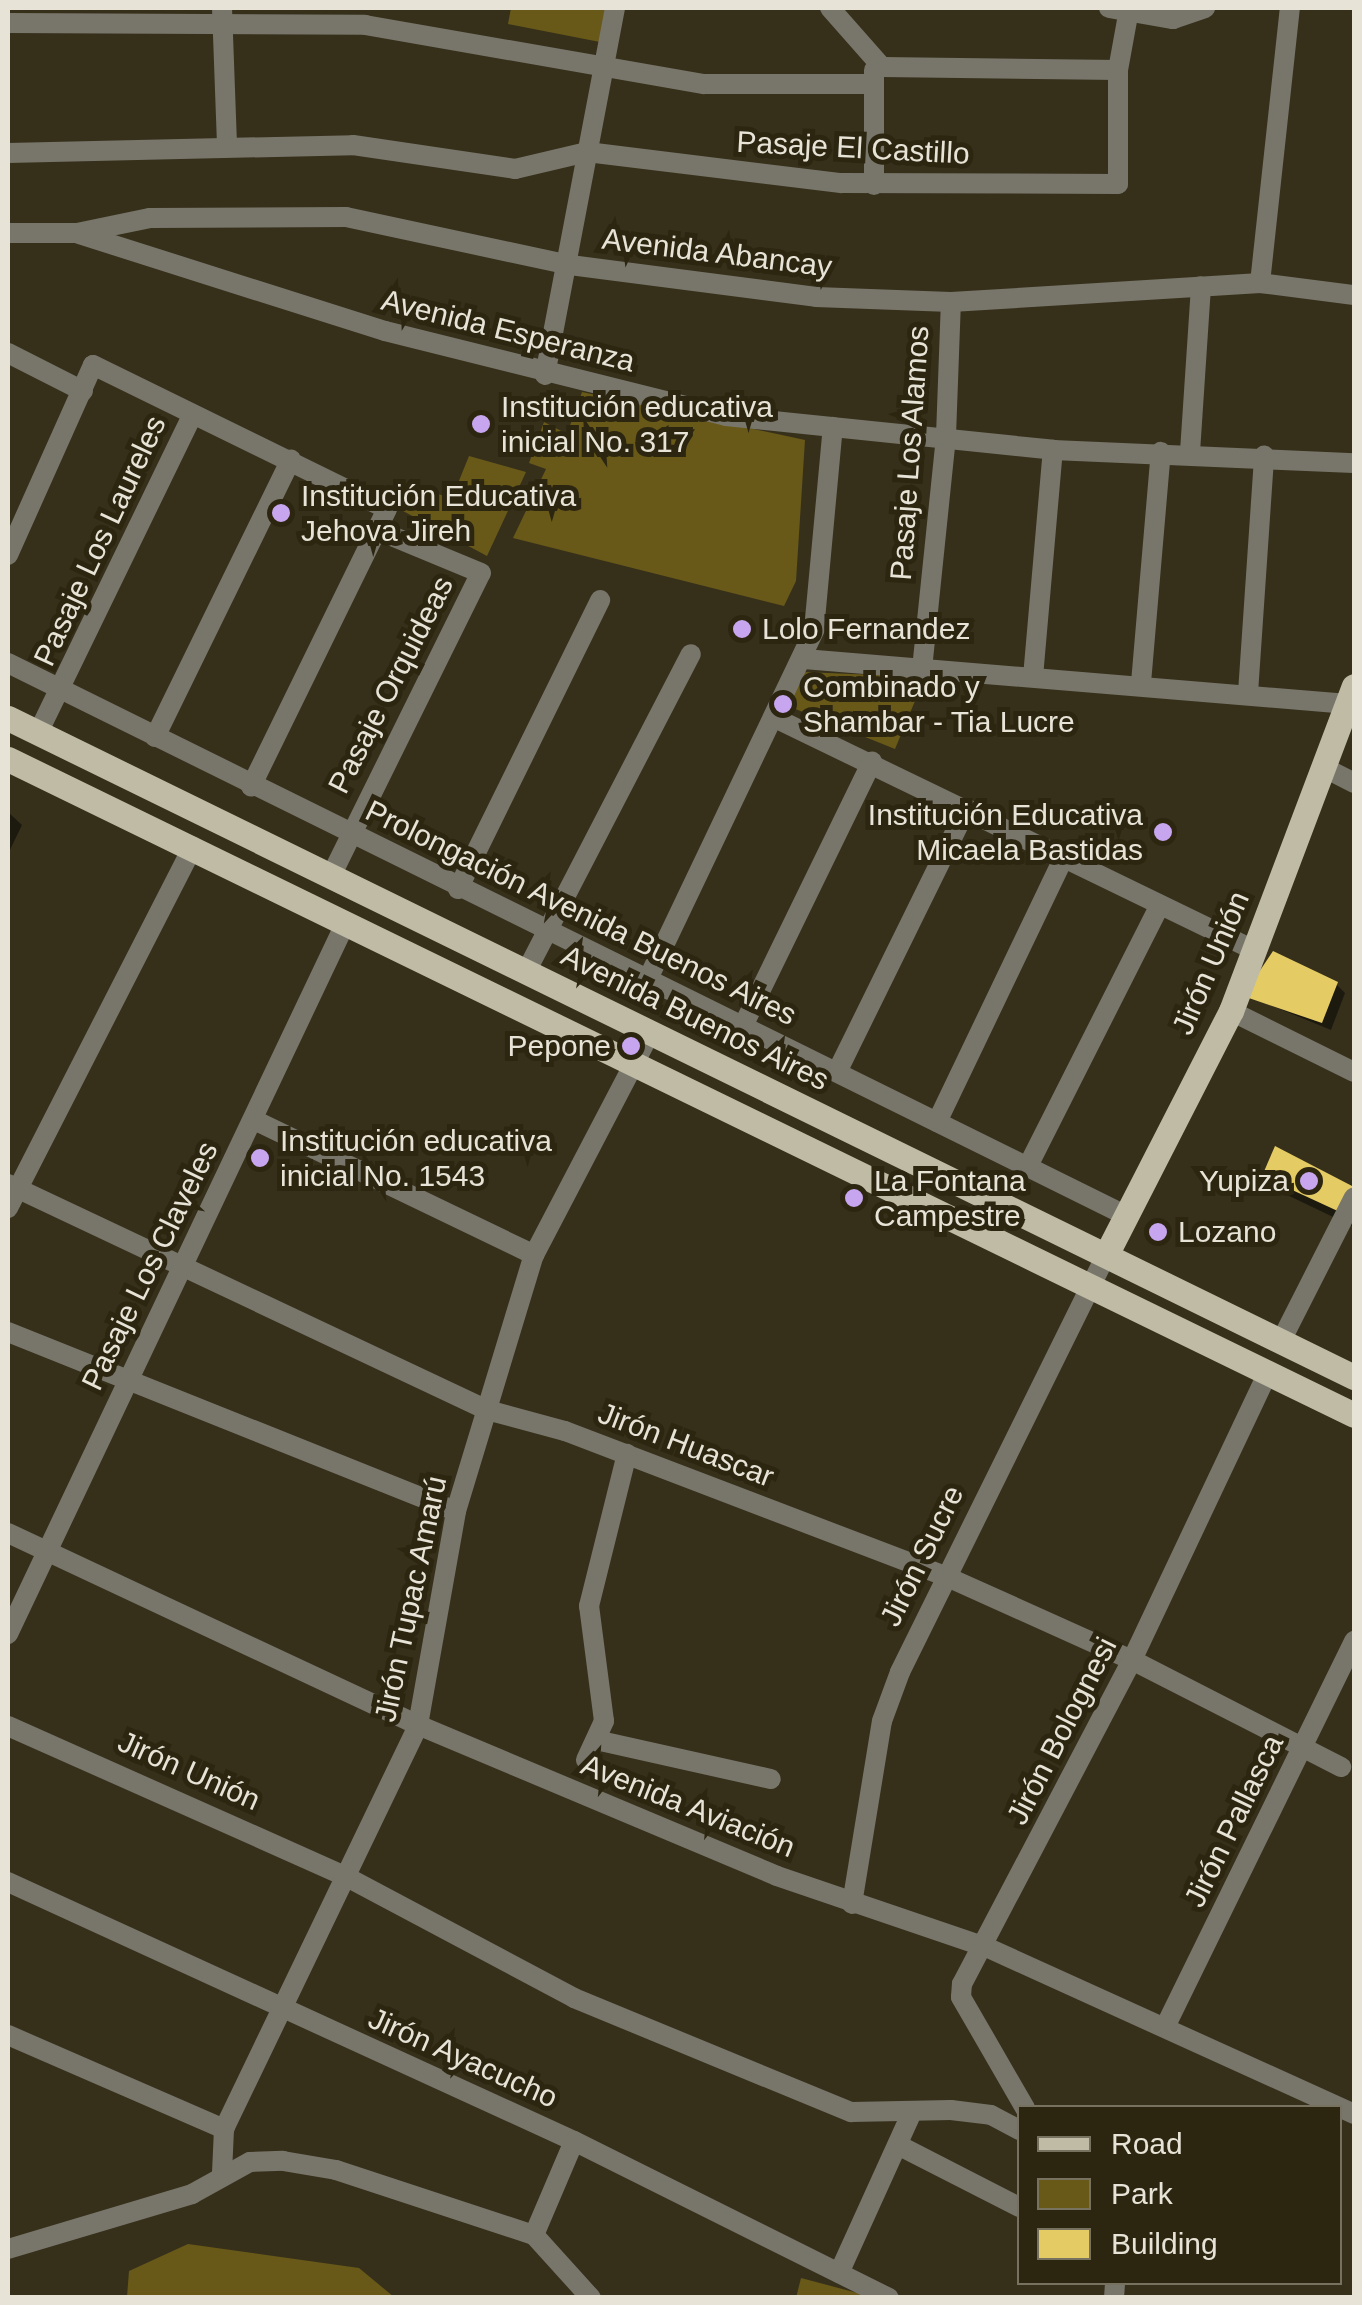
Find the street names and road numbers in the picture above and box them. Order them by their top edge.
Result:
street label: Pasaje El Castillo [735,124,971,172]
street label: Avenida Abancay [599,221,835,285]
street label: Avenida Esperanza [378,282,638,380]
street label: Pasaje Los Alamos [883,324,937,582]
street label: Pasaje Los Laureles [26,410,174,672]
street label: Pasaje Orquideas [321,571,461,799]
street label: Prolongación Avenida Buenos Aires [358,792,804,1034]
street label: Jirón Unión [1165,886,1257,1040]
street label: Avenida Buenos Aires [555,937,835,1099]
street label: Pasaje Los Claveles [74,1136,226,1396]
street label: Jirón Huascar [593,1395,779,1495]
street label: Jirón Tupac Amarú [367,1472,455,1726]
street label: Jirón Sucre [873,1480,971,1632]
street label: Jirón Bolognesi [999,1631,1125,1831]
street label: Jirón Unión [112,1724,266,1818]
street label: Jirón Pallasca [1177,1729,1291,1913]
street label: Avenida Aviación [575,1746,801,1866]
street label: Jirón Ayacucho [362,2000,564,2116]

